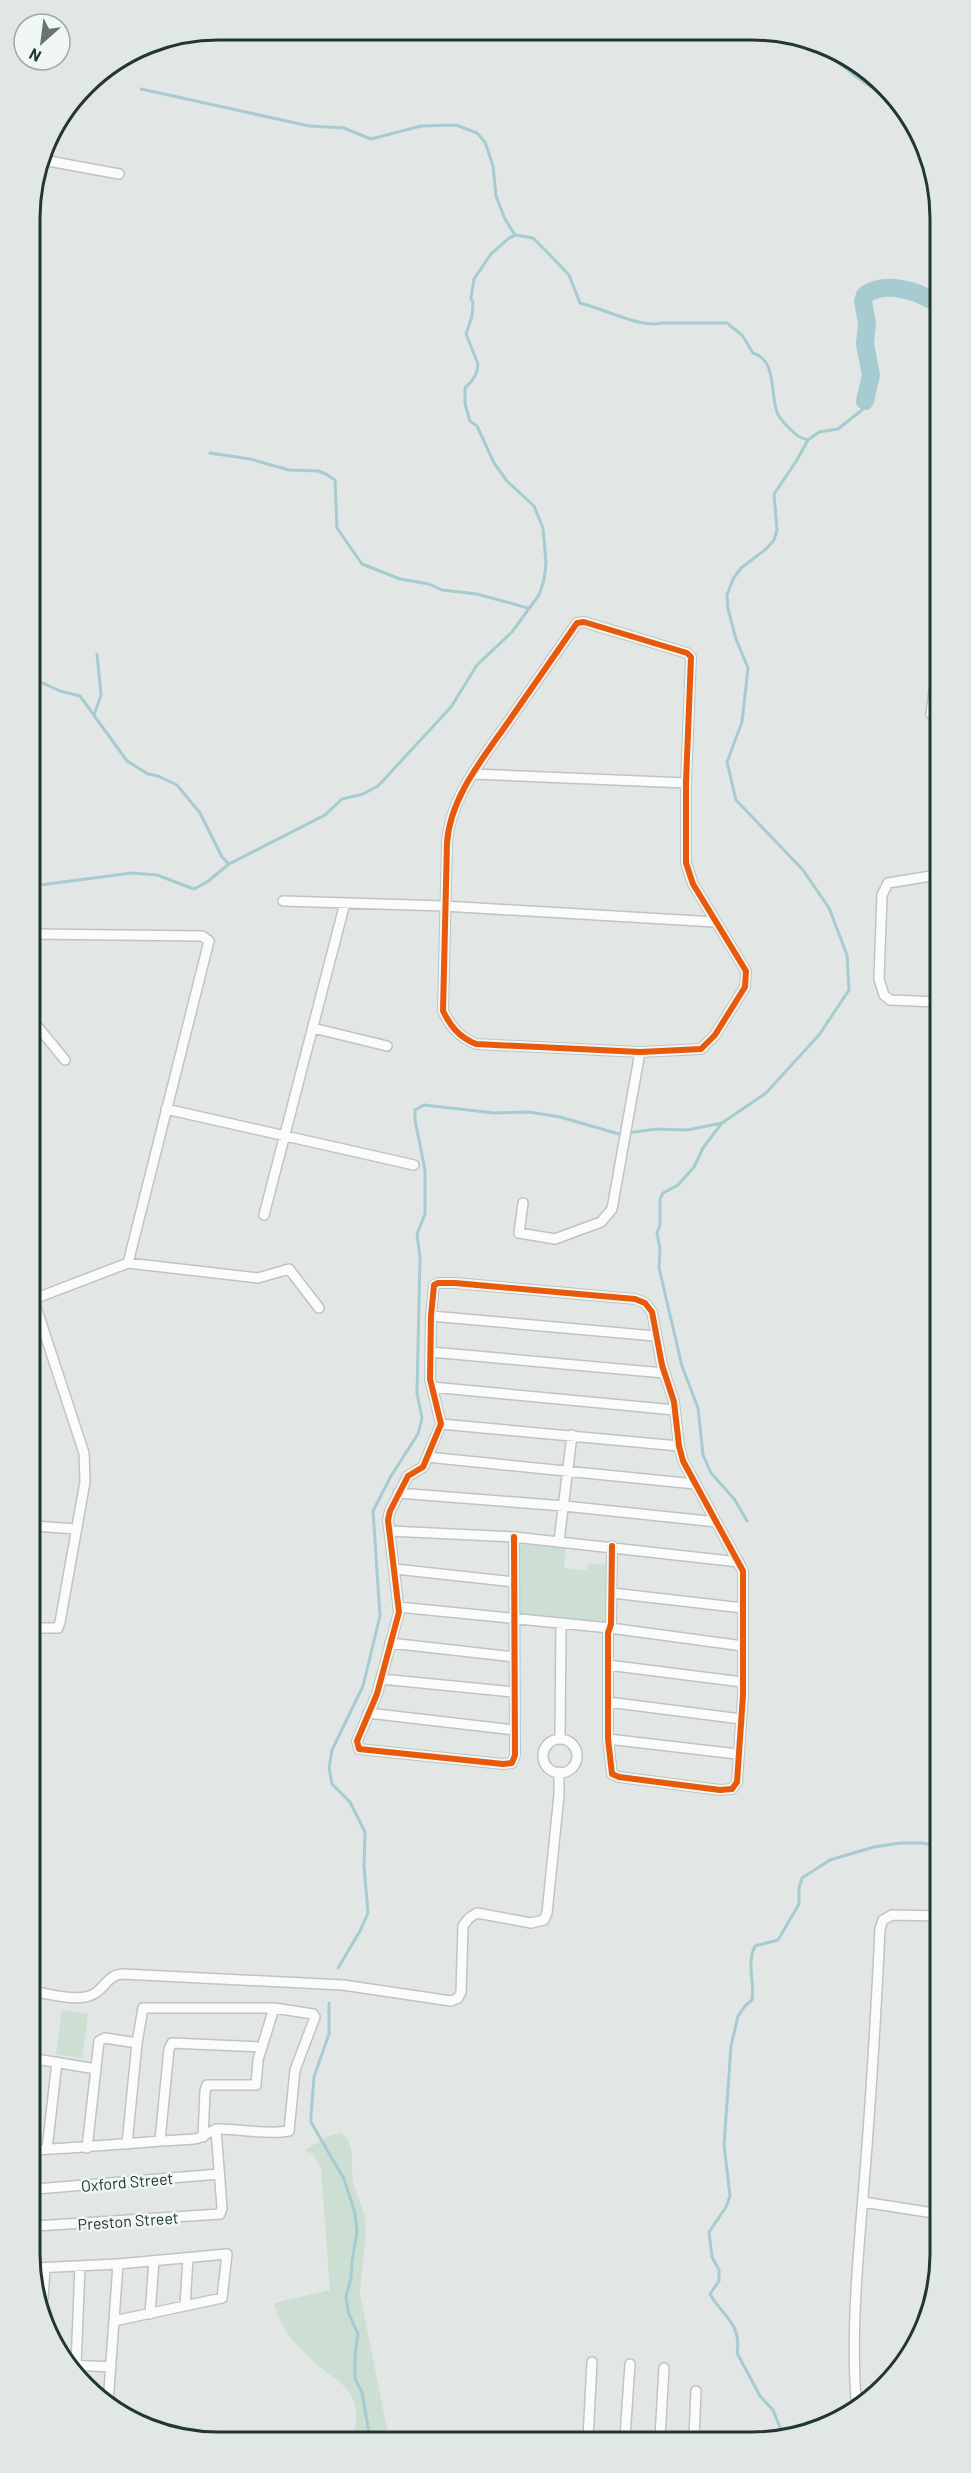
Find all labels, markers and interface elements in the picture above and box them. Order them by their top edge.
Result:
north arrow [12,12,72,72]
text: N [26,45,44,67]
street label: Oxford Street [80,2168,174,2195]
street label: Preston Street [77,2207,179,2234]

